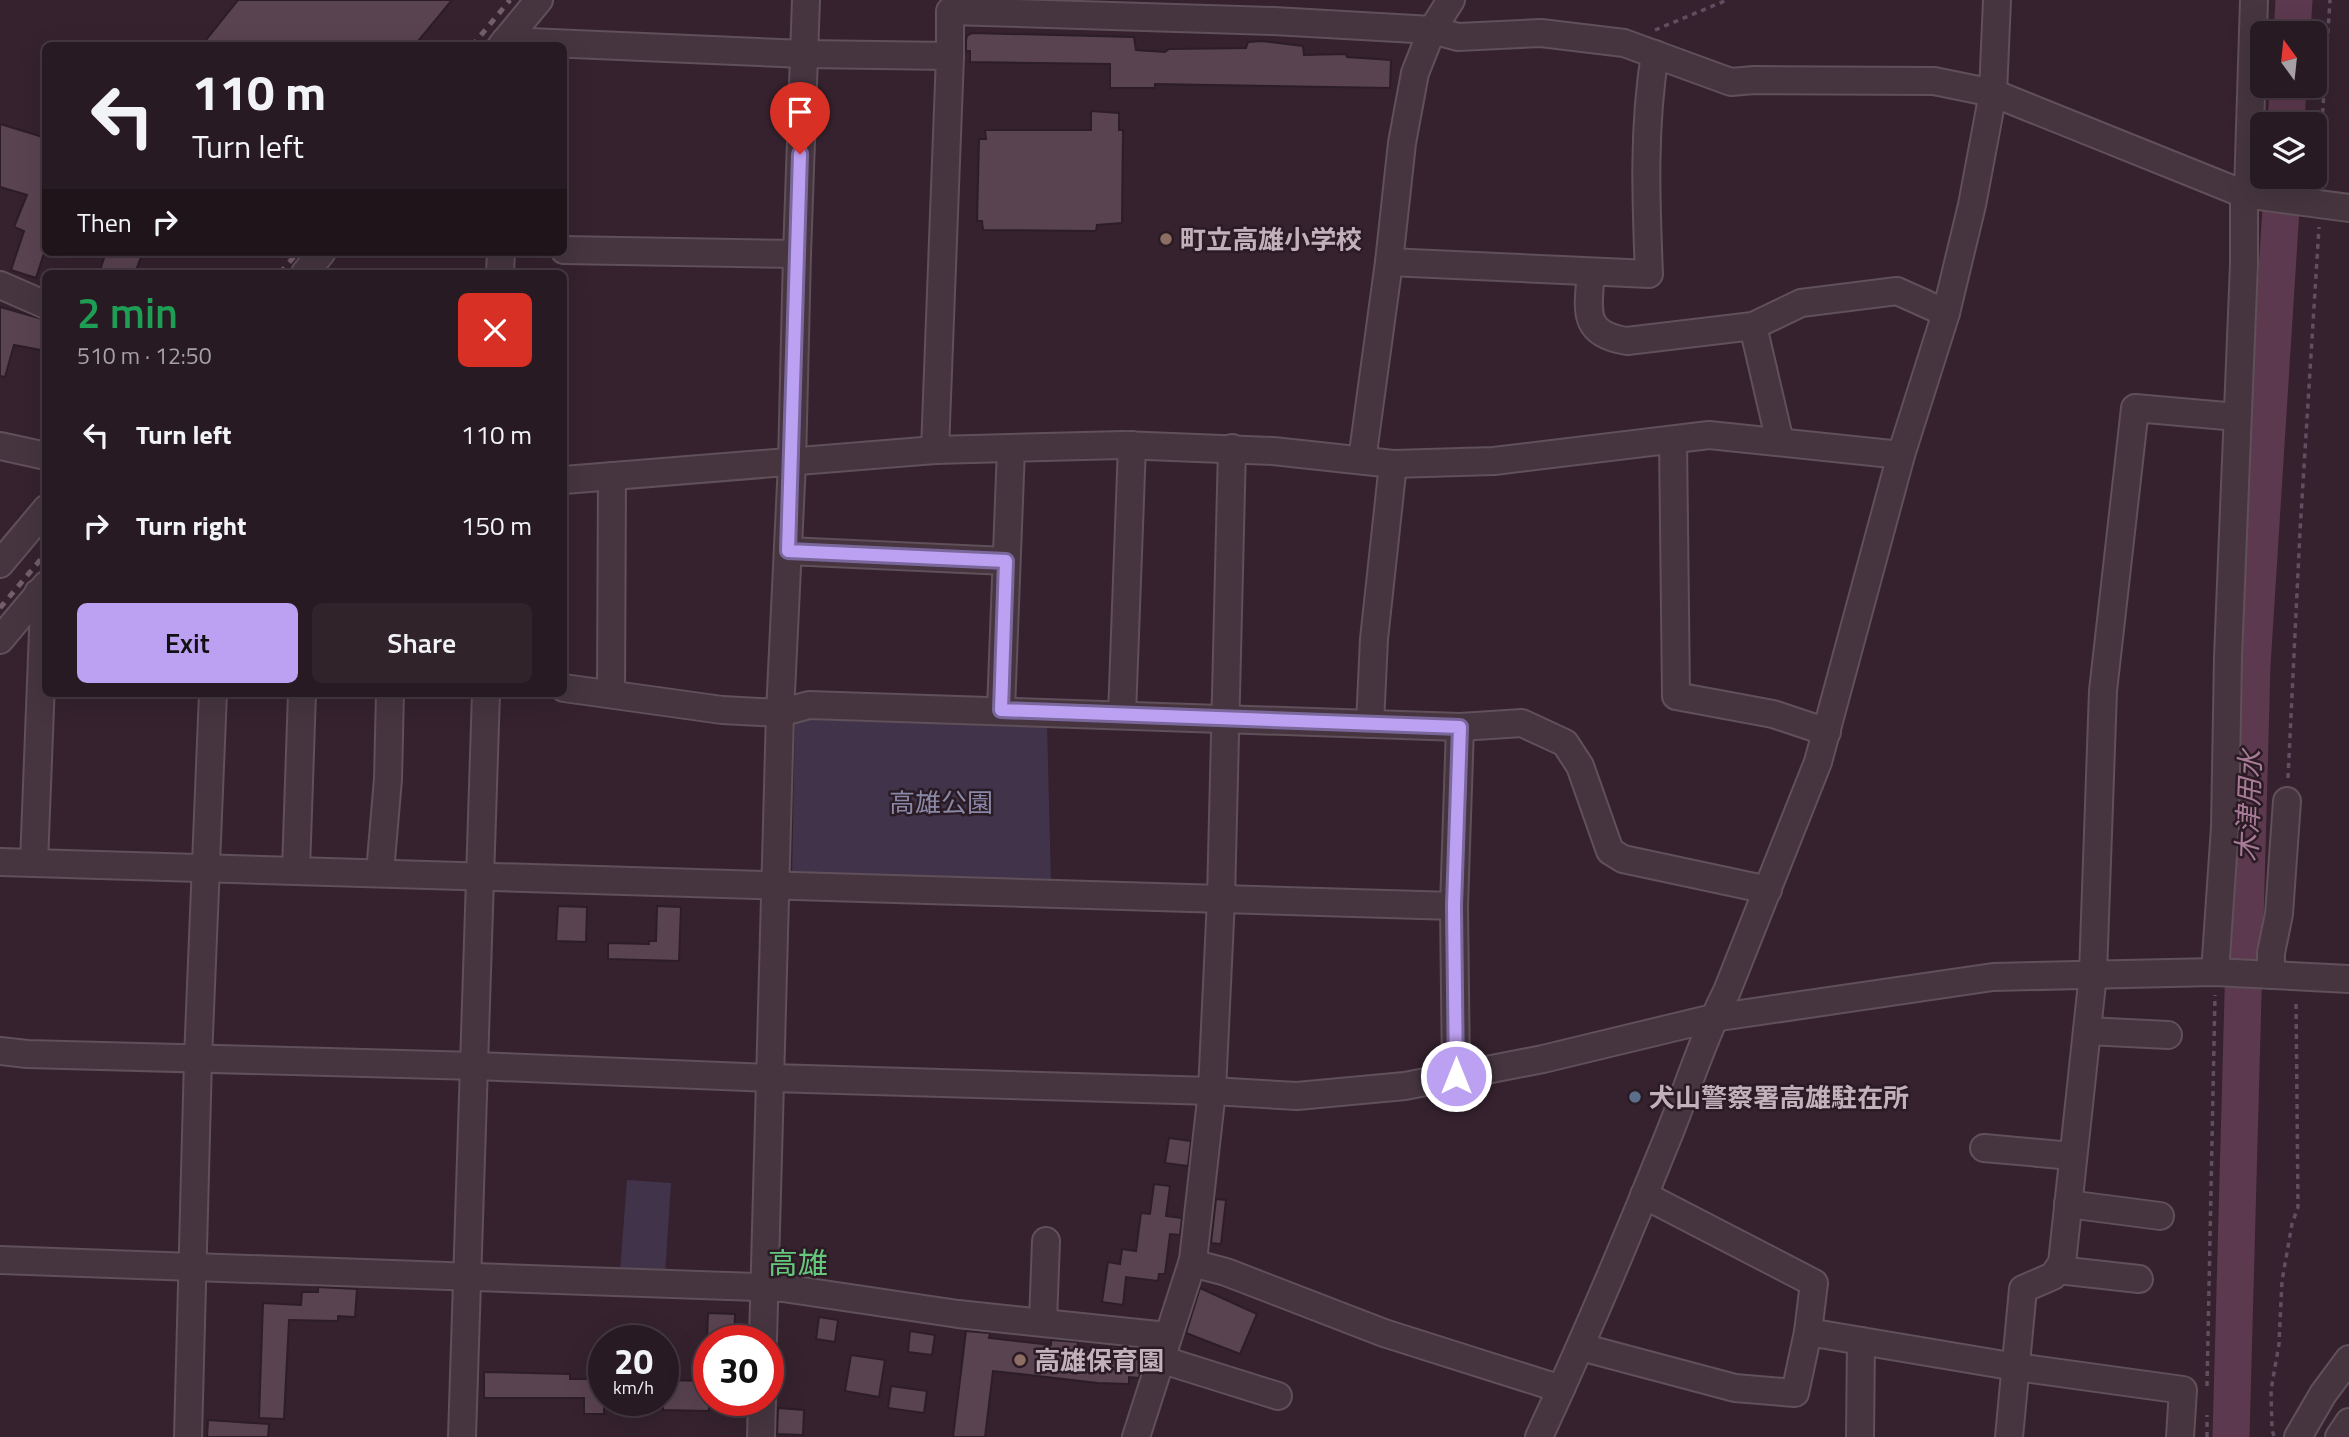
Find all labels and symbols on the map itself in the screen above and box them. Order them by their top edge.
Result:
north arrow [2250,21,2328,98]
pin [770,82,830,154]
place label: 町立高雄小学校 [1180,220,1362,259]
marker: 町立高雄小学校 [1158,231,1174,247]
water label: 木津用水 [2225,746,2272,863]
park label: 高雄公園 [889,783,993,822]
position arrow [1419,1039,1493,1113]
place label: 犬山警察署高雄駐在所 [1649,1078,1909,1117]
marker: 犬山警察署高雄駐在所 [1627,1089,1643,1105]
district label: 高雄 [768,1240,828,1286]
speed limit sign: 30 [693,1325,784,1416]
place label: 高雄保育園 [1034,1341,1164,1380]
marker: 高雄保育園 [1012,1352,1028,1368]

